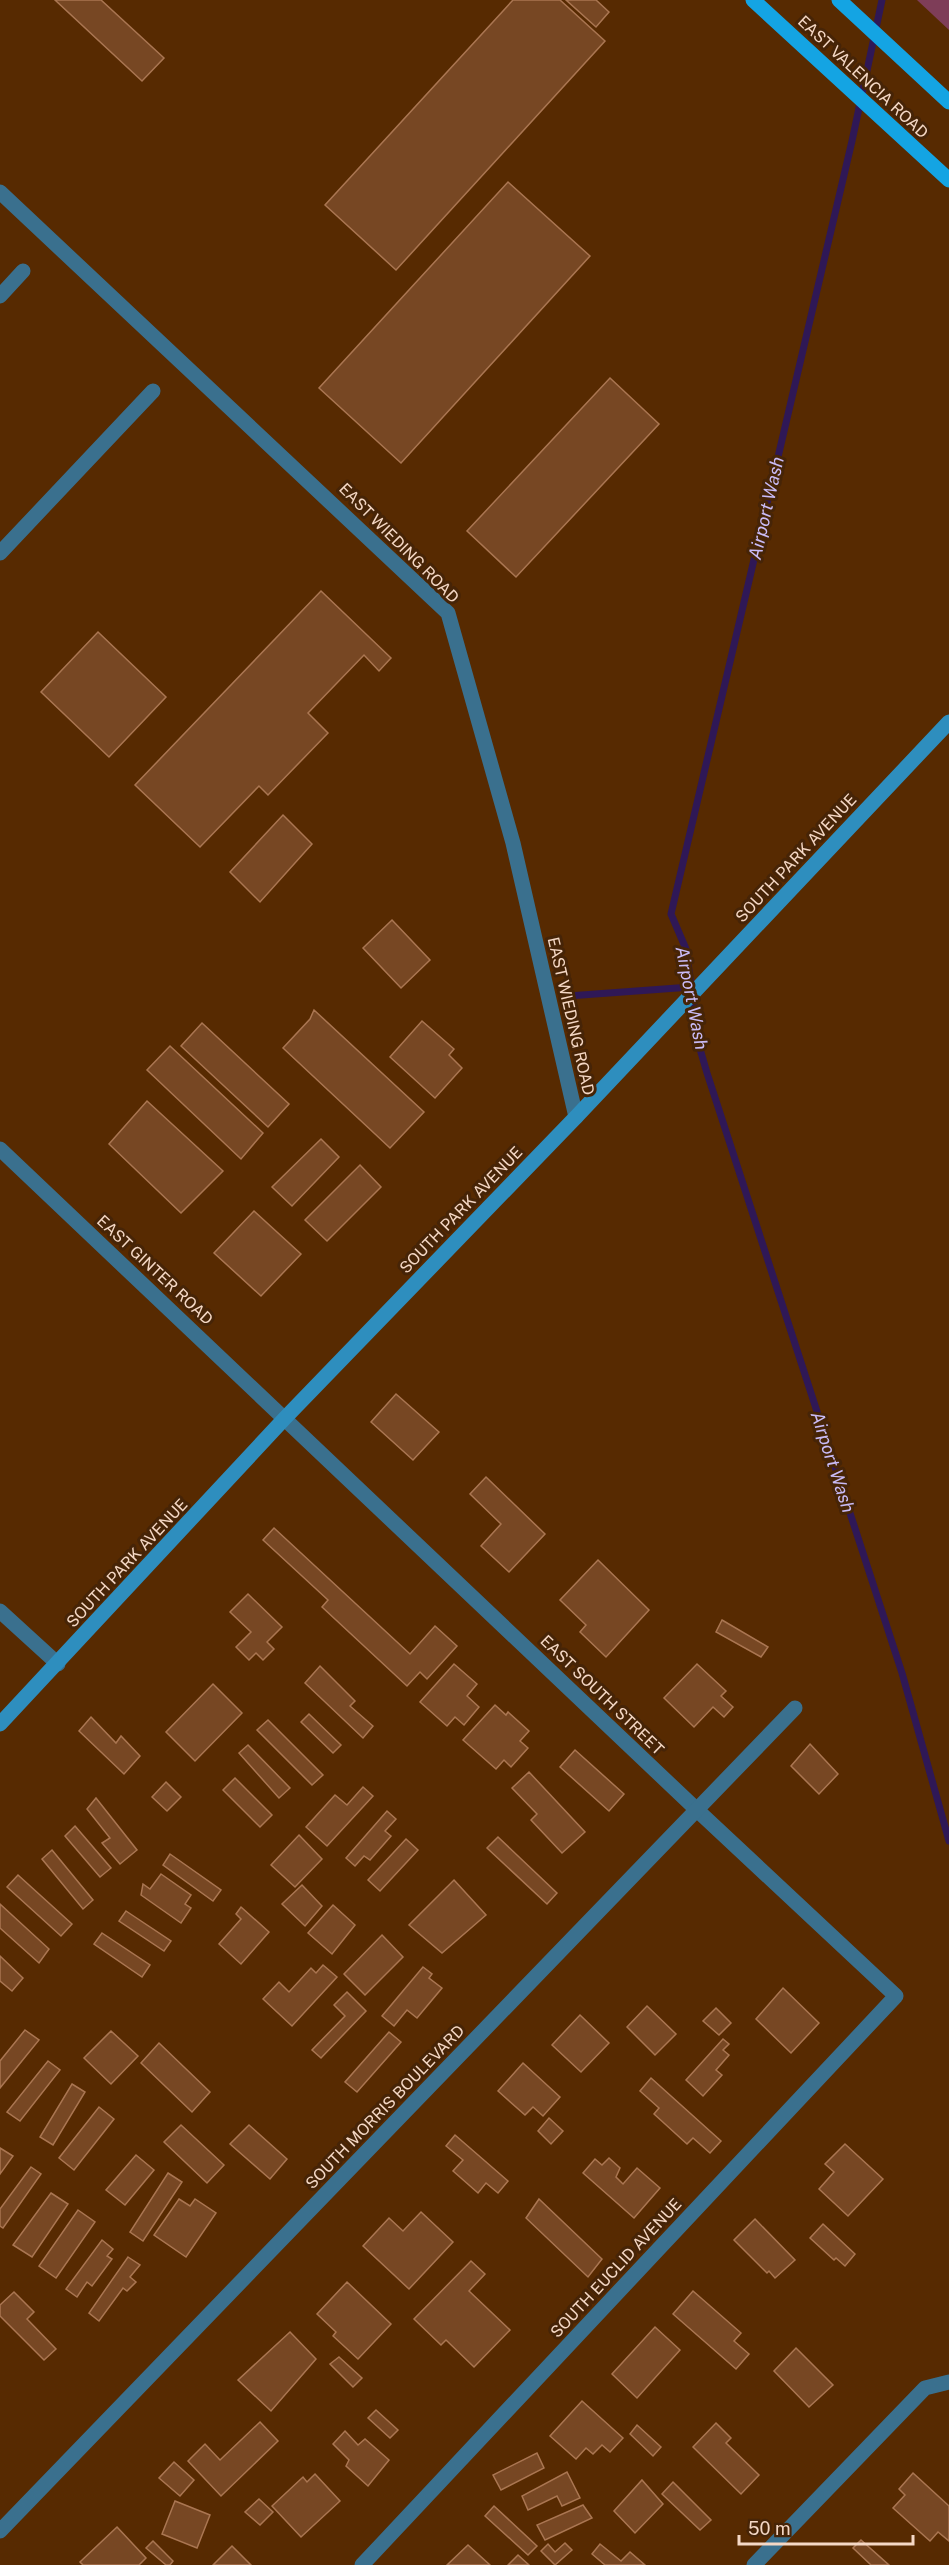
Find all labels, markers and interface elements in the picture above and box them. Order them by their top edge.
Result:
street label: EAST VALENCIA ROAD [794,12,932,142]
water label: Airport Wash [744,455,788,561]
street label: EAST WIEDING ROAD [335,479,463,607]
street label: SOUTH PARK AVENUE [732,790,860,926]
street label: EAST WIEDING ROAD [544,935,598,1097]
water label: Airport Wash [672,944,712,1052]
street label: SOUTH PARK AVENUE [396,1143,526,1277]
street label: EAST GINTER ROAD [93,1211,217,1329]
water label: Airport Wash [807,1409,859,1515]
street label: SOUTH PARK AVENUE [63,1495,191,1631]
street label: EAST SOUTH STREET [536,1631,668,1759]
street label: SOUTH MORRIS BOULEVARD [302,2021,468,2193]
street label: SOUTH EUCLID AVENUE [547,2195,685,2341]
scale bar [739,2508,913,2546]
text: 50 m [748,2518,791,2539]

